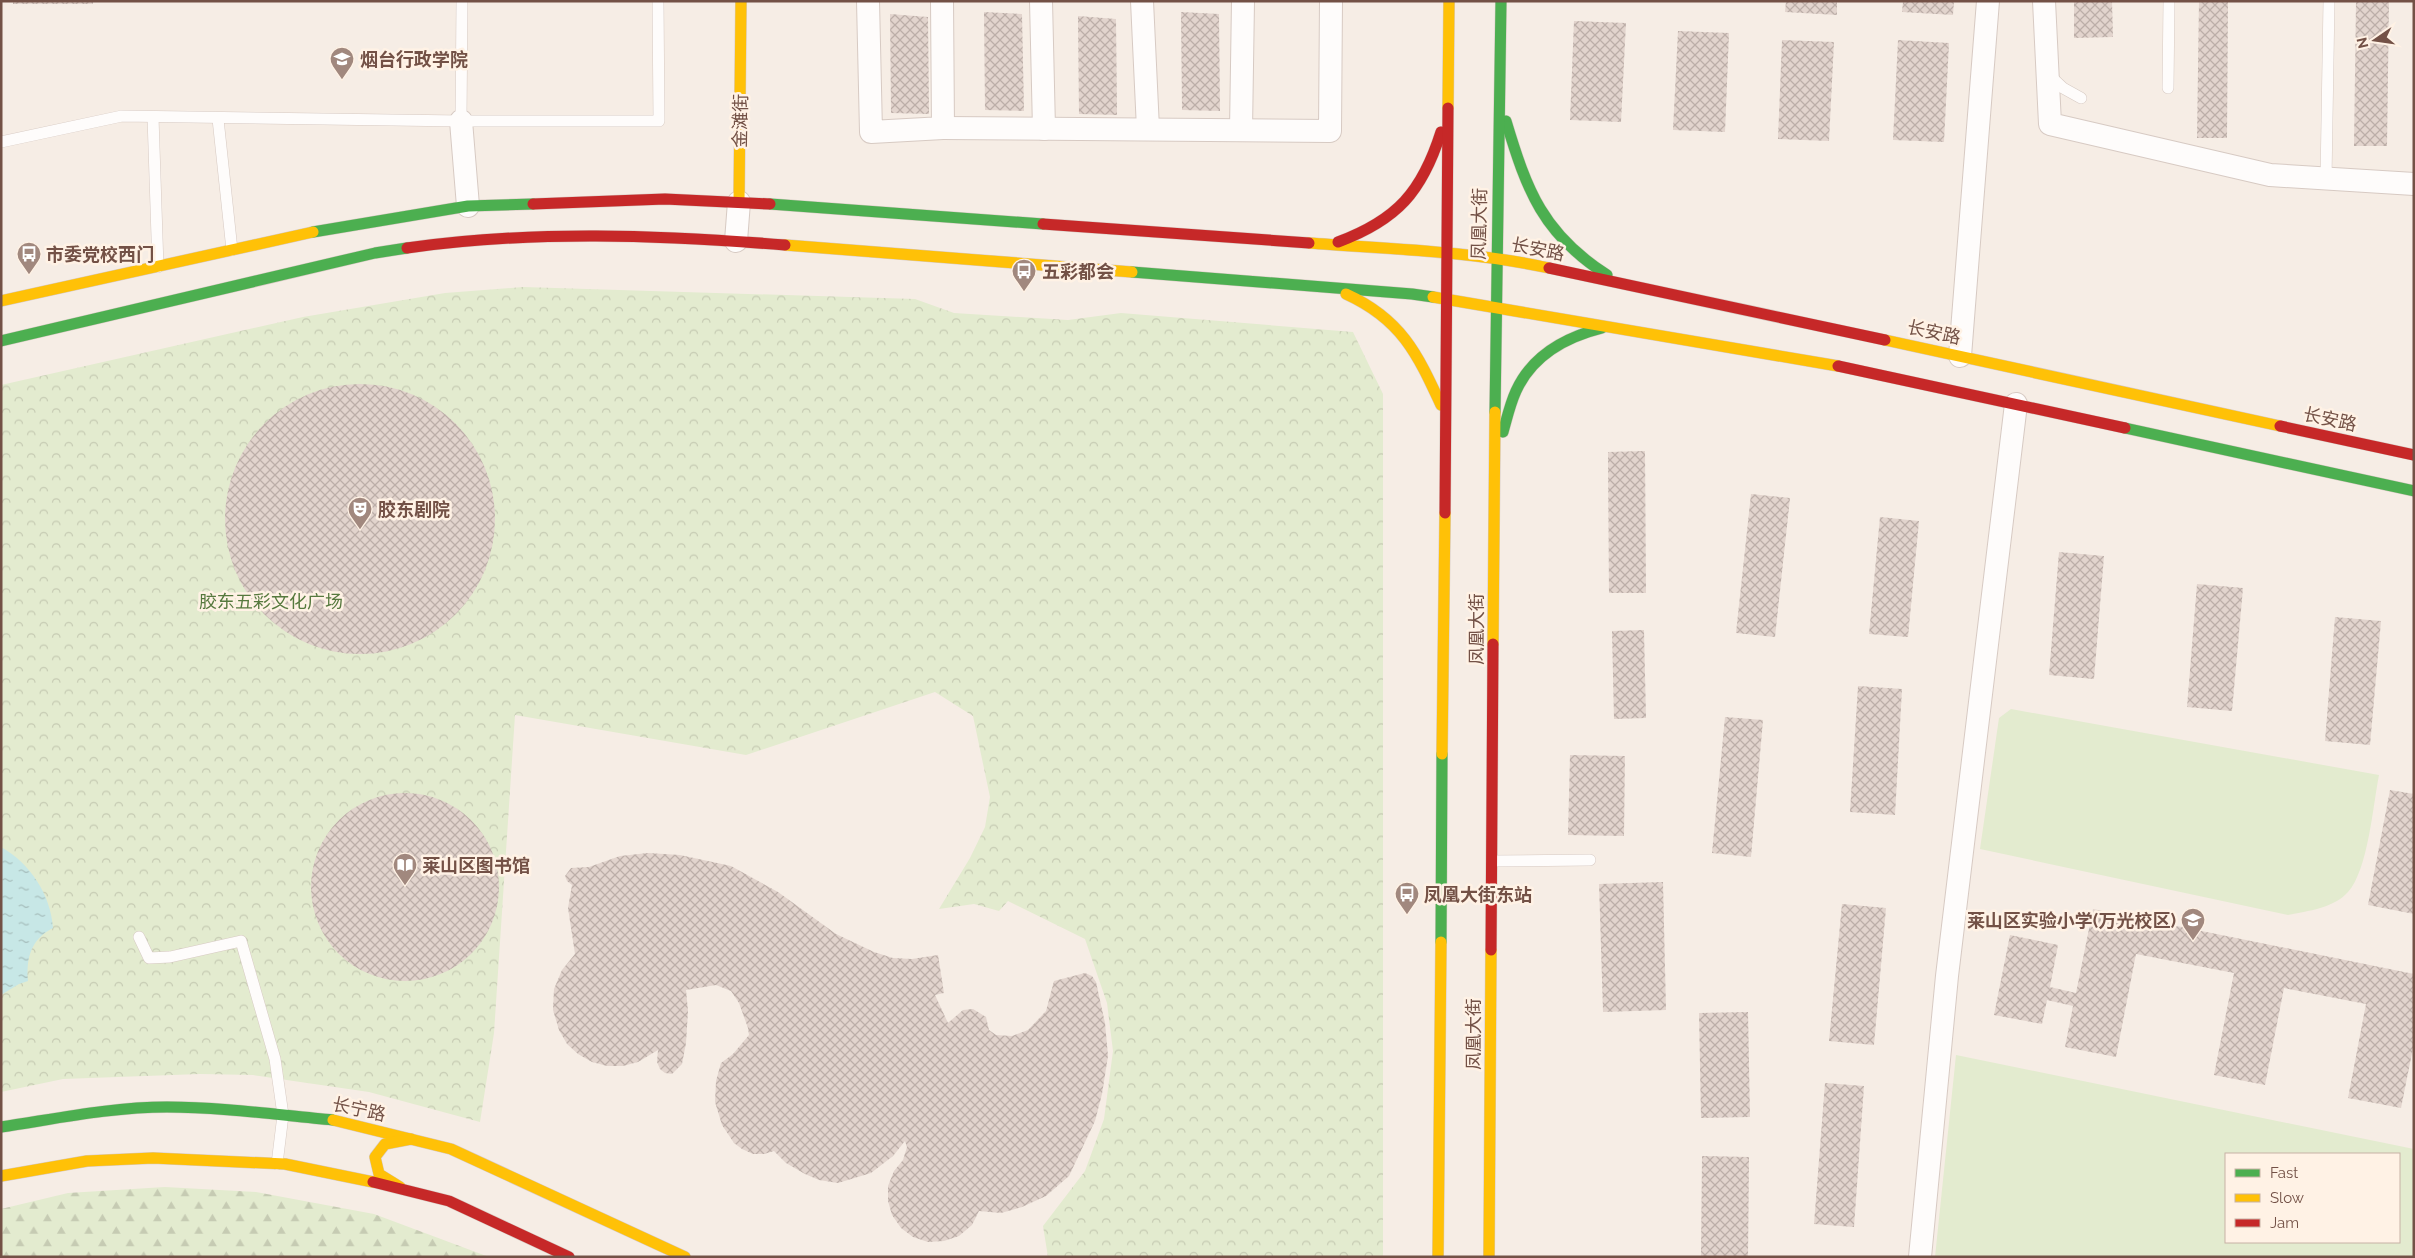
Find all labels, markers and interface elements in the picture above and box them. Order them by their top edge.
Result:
north arrow [2350,15,2400,65]
text: N [2353,36,2371,50]
school or university icon: 烟台行政学院 [329,46,355,80]
place label: 烟台行政学院 [360,49,468,70]
street label: 金滩街 [729,94,751,148]
street label: 凤凰大街 [1468,188,1490,260]
street label: 长安路 [1509,234,1567,264]
bus stop icon: 市委党校西门 [16,241,42,275]
place label: 市委党校西门 [46,244,154,265]
bus stop icon: 五彩都会 [1011,258,1037,292]
place label: 五彩都会 [1042,261,1114,282]
street label: 长安路 [1905,316,1963,348]
street label: 长安路 [2301,403,2359,435]
theatre icon: 胶东剧院 [347,496,373,530]
place label: 胶东剧院 [378,499,450,520]
park label: 胶东五彩文化广场 [199,591,343,612]
street label: 凤凰大街 [1466,593,1487,665]
library icon: 莱山区图书馆 [392,852,418,886]
place label: 莱山区图书馆 [422,855,530,876]
bus stop icon: 凤凰大街东站 [1394,881,1420,915]
place label: 凤凰大街东站 [1424,884,1532,905]
school or university icon: 莱山区实验小学(万光校区) [2180,907,2206,941]
place label: 莱山区实验小学(万光校区) [1967,910,2176,931]
street label: 凤凰大街 [1463,998,1484,1070]
street label: 长宁路 [330,1093,388,1125]
legend [2225,1153,2400,1243]
text: Fast [2270,1164,2298,1182]
text: Slow [2270,1189,2304,1207]
text: Jam [2270,1214,2299,1232]

